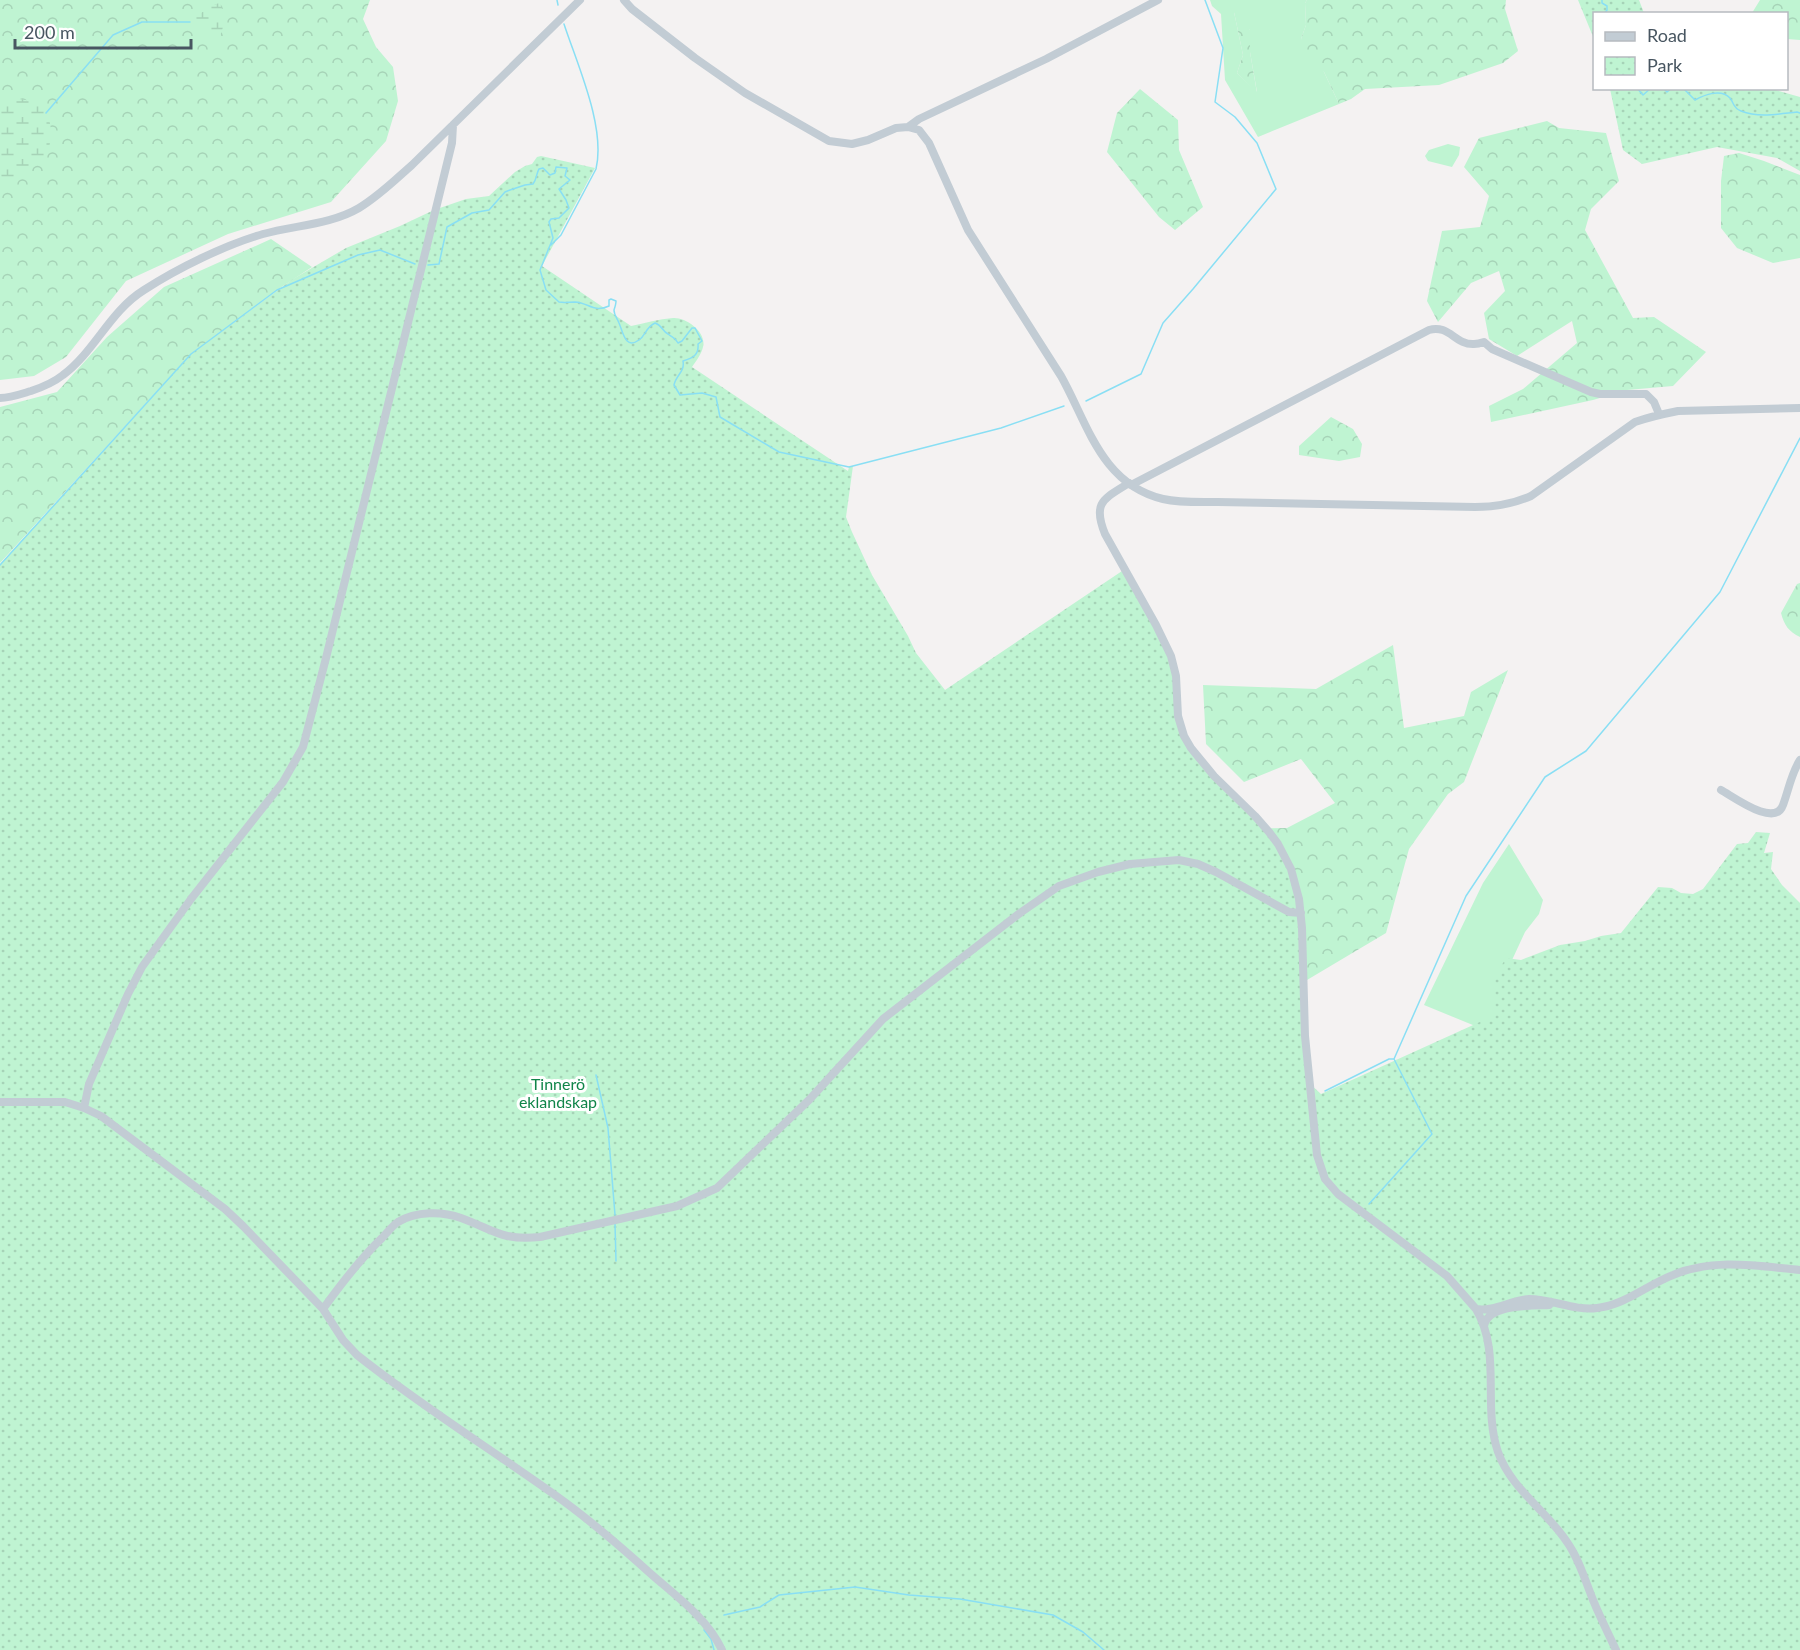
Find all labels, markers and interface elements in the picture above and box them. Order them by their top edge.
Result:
scale bar [15,12,190,50]
legend [1593,12,1788,90]
text: 200 m [24,21,75,43]
text: Road [1647,24,1687,46]
text: Park [1647,54,1683,76]
park label: Tinnerö eklandskap [519,1074,597,1111]

